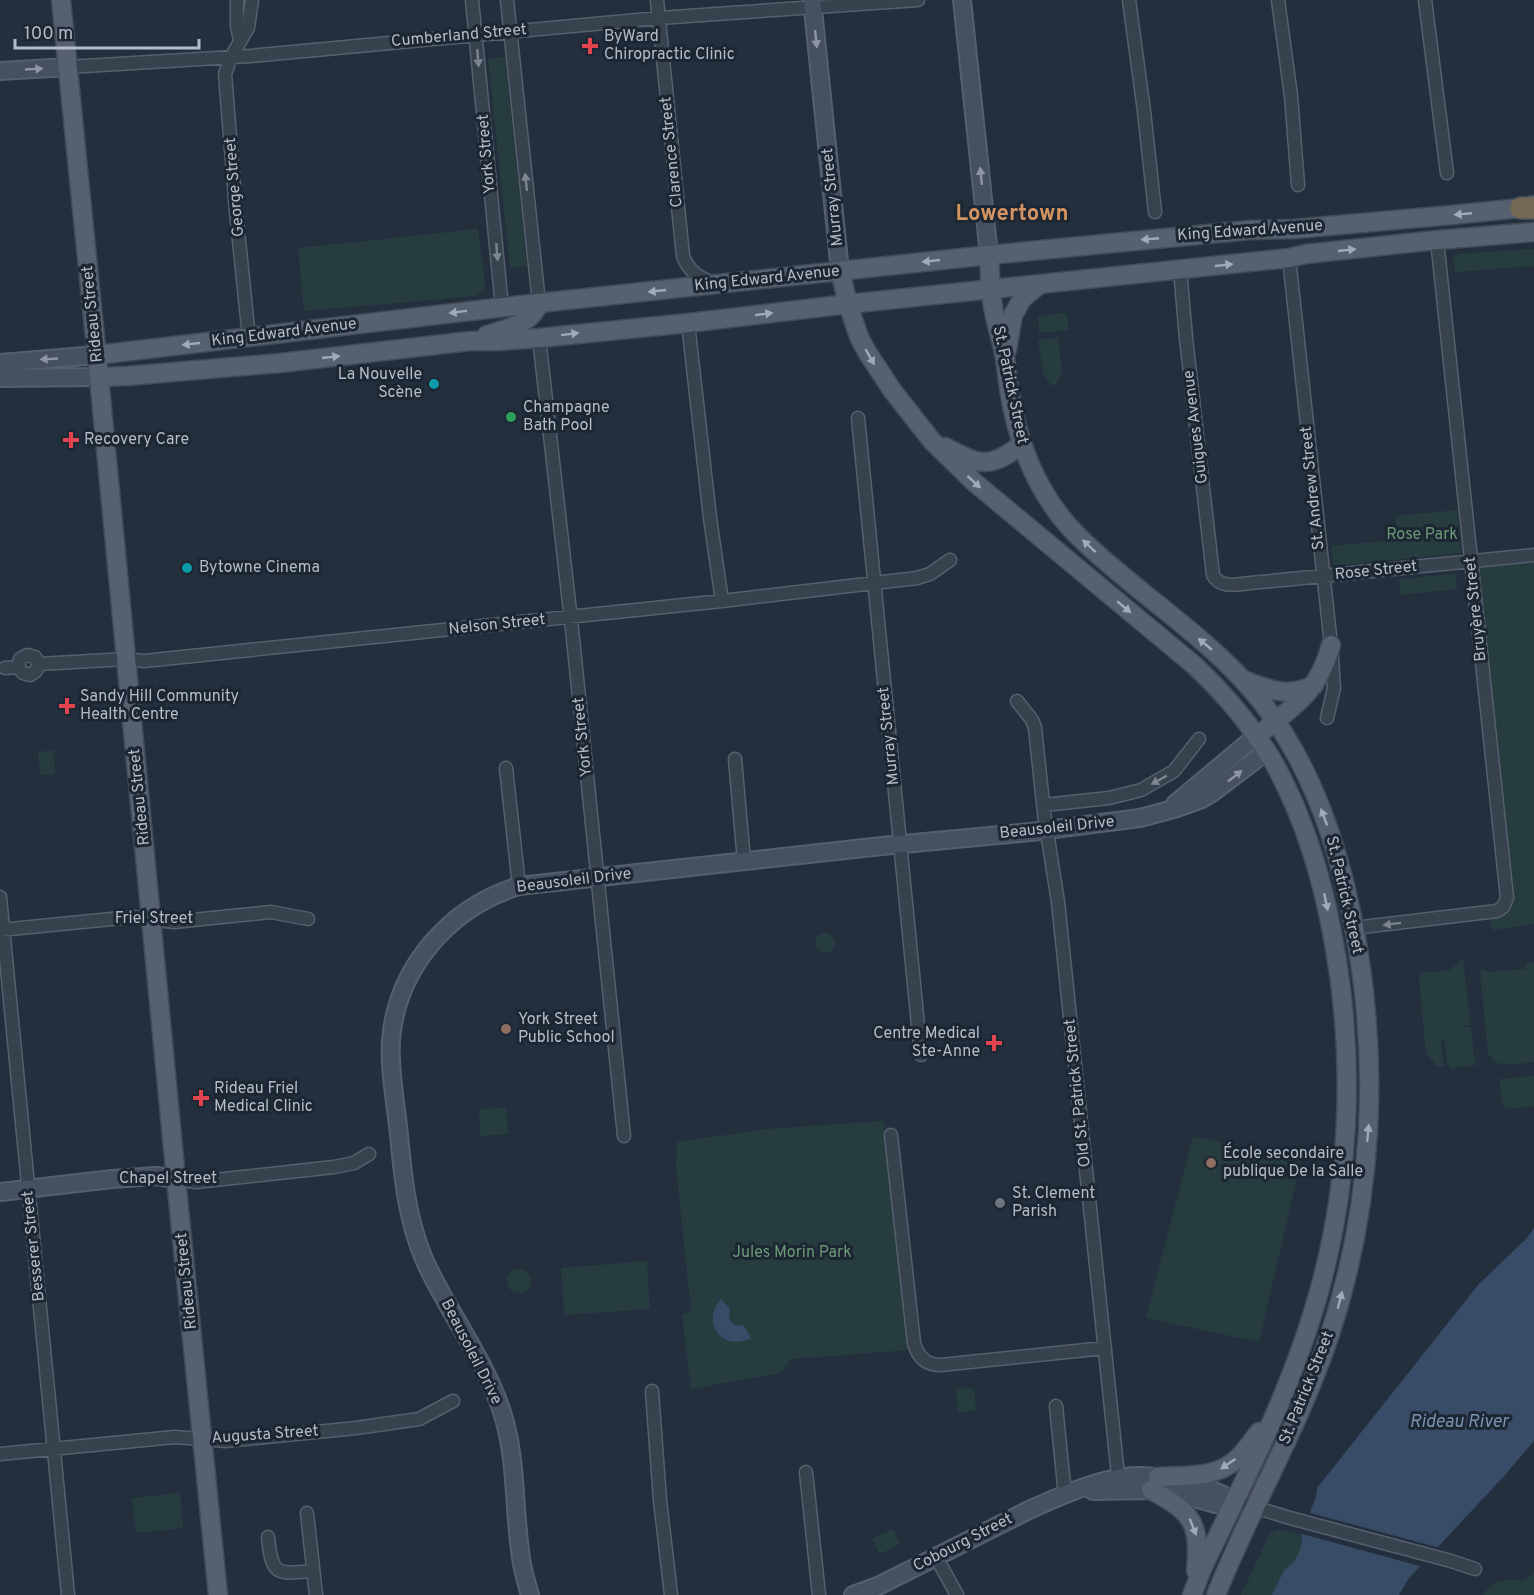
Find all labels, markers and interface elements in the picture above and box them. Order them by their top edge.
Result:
scale bar [15,12,200,50]
street label: Cumberland Street [390,20,528,52]
text: 100 m [24,23,73,46]
place label: ByWard Chiropractic Clinic [604,27,735,65]
one-way arrow [812,30,821,49]
marker: ByWard Chiropractic Clinic [581,37,599,55]
one-way arrow [473,49,483,68]
one-way arrow [25,65,44,74]
street label: Clarence Street [656,95,688,209]
street label: York Street [474,113,500,195]
street label: George Street [221,136,249,238]
street label: Murray Street [818,147,848,247]
one-way arrow [976,166,985,185]
one-way arrow [521,172,531,191]
district label: Lowertown [956,201,1068,228]
one-way arrow [1453,209,1472,219]
street label: King Edward Avenue [1176,216,1324,246]
one-way arrow [1141,234,1160,244]
one-way arrow [492,243,501,262]
one-way arrow [1338,245,1357,255]
one-way arrow [921,256,940,266]
one-way arrow [1215,260,1234,269]
street label: King Edward Avenue [693,261,841,297]
street label: Rideau Street [78,264,108,364]
one-way arrow [647,286,666,296]
one-way arrow [448,308,467,317]
one-way arrow [755,309,774,318]
street label: King Edward Avenue [210,314,358,352]
street label: St. Patrick Street [988,324,1032,446]
one-way arrow [561,330,580,339]
one-way arrow [181,339,200,349]
one-way arrow [865,349,875,366]
one-way arrow [322,353,341,362]
one-way arrow [39,355,58,364]
place label: La Nouvelle Scène [338,365,422,403]
street label: Guigues Avenue [1179,369,1213,485]
marker: La Nouvelle Scène [427,377,441,391]
place label: Champagne Bath Pool [523,398,610,436]
marker: Champagne Bath Pool [504,410,518,424]
street label: St. Andrew Street [1297,425,1329,551]
place label: Recovery Care [84,430,189,450]
marker: Recovery Care [62,431,80,449]
one-way arrow [966,475,981,488]
park label: Rose Park [1386,525,1458,545]
one-way arrow [1082,540,1096,554]
street label: Bruyère Street [1461,556,1491,662]
street label: Rose Street [1334,557,1418,585]
place label: Bytowne Cinema [199,558,320,578]
marker: Bytowne Cinema [180,561,194,575]
one-way arrow [1116,600,1132,613]
street label: Nelson Street [448,610,546,640]
one-way arrow [1198,638,1213,651]
street label: Murray Street [874,686,904,786]
place label: Sandy Hill Community Health Centre [80,687,239,725]
street label: York Street [569,696,597,778]
marker: Sandy Hill Community Health Centre [58,697,76,715]
street label: Rideau Street [125,747,155,847]
one-way arrow [1227,771,1242,783]
one-way arrow [1150,775,1167,785]
one-way arrow [1319,808,1328,826]
street label: Beausoleil Drive [998,812,1116,844]
street label: St. Patrick Street [1321,834,1367,956]
street label: Beausoleil Drive [515,864,633,898]
one-way arrow [1322,893,1331,912]
street label: Friel Street [115,909,193,929]
one-way arrow [1383,919,1402,928]
place label: York Street Public School [518,1010,615,1048]
street label: Old St. Patrick Street [1060,1018,1096,1168]
marker: York Street Public School [499,1022,513,1036]
place label: Centre Medical Ste-Anne [873,1024,980,1062]
marker: Centre Medical Ste-Anne [985,1034,1003,1052]
place label: Rideau Friel Medical Clinic [214,1079,313,1117]
marker: Rideau Friel Medical Clinic [192,1089,210,1107]
one-way arrow [1363,1123,1373,1142]
place label: École secondaire publique De la Salle [1223,1142,1363,1182]
marker: École secondaire publique De la Salle [1204,1156,1218,1170]
street label: Chapel Street [119,1169,217,1189]
place label: St. Clement Parish [1012,1184,1095,1222]
street label: Besserer Street [18,1190,50,1302]
marker: St. Clement Parish [993,1196,1007,1210]
street label: Rideau Street [172,1231,202,1331]
park label: Jules Morin Park [732,1243,852,1263]
one-way arrow [1336,1291,1345,1309]
street label: Beausoleil Drive [436,1296,506,1408]
street label: St. Patrick Street [1275,1328,1339,1448]
water label: Rideau River [1410,1411,1511,1434]
street label: Augusta Street [211,1421,319,1449]
one-way arrow [1220,1459,1237,1470]
street label: Cobourg Street [910,1509,1016,1577]
one-way arrow [1189,1518,1198,1536]

